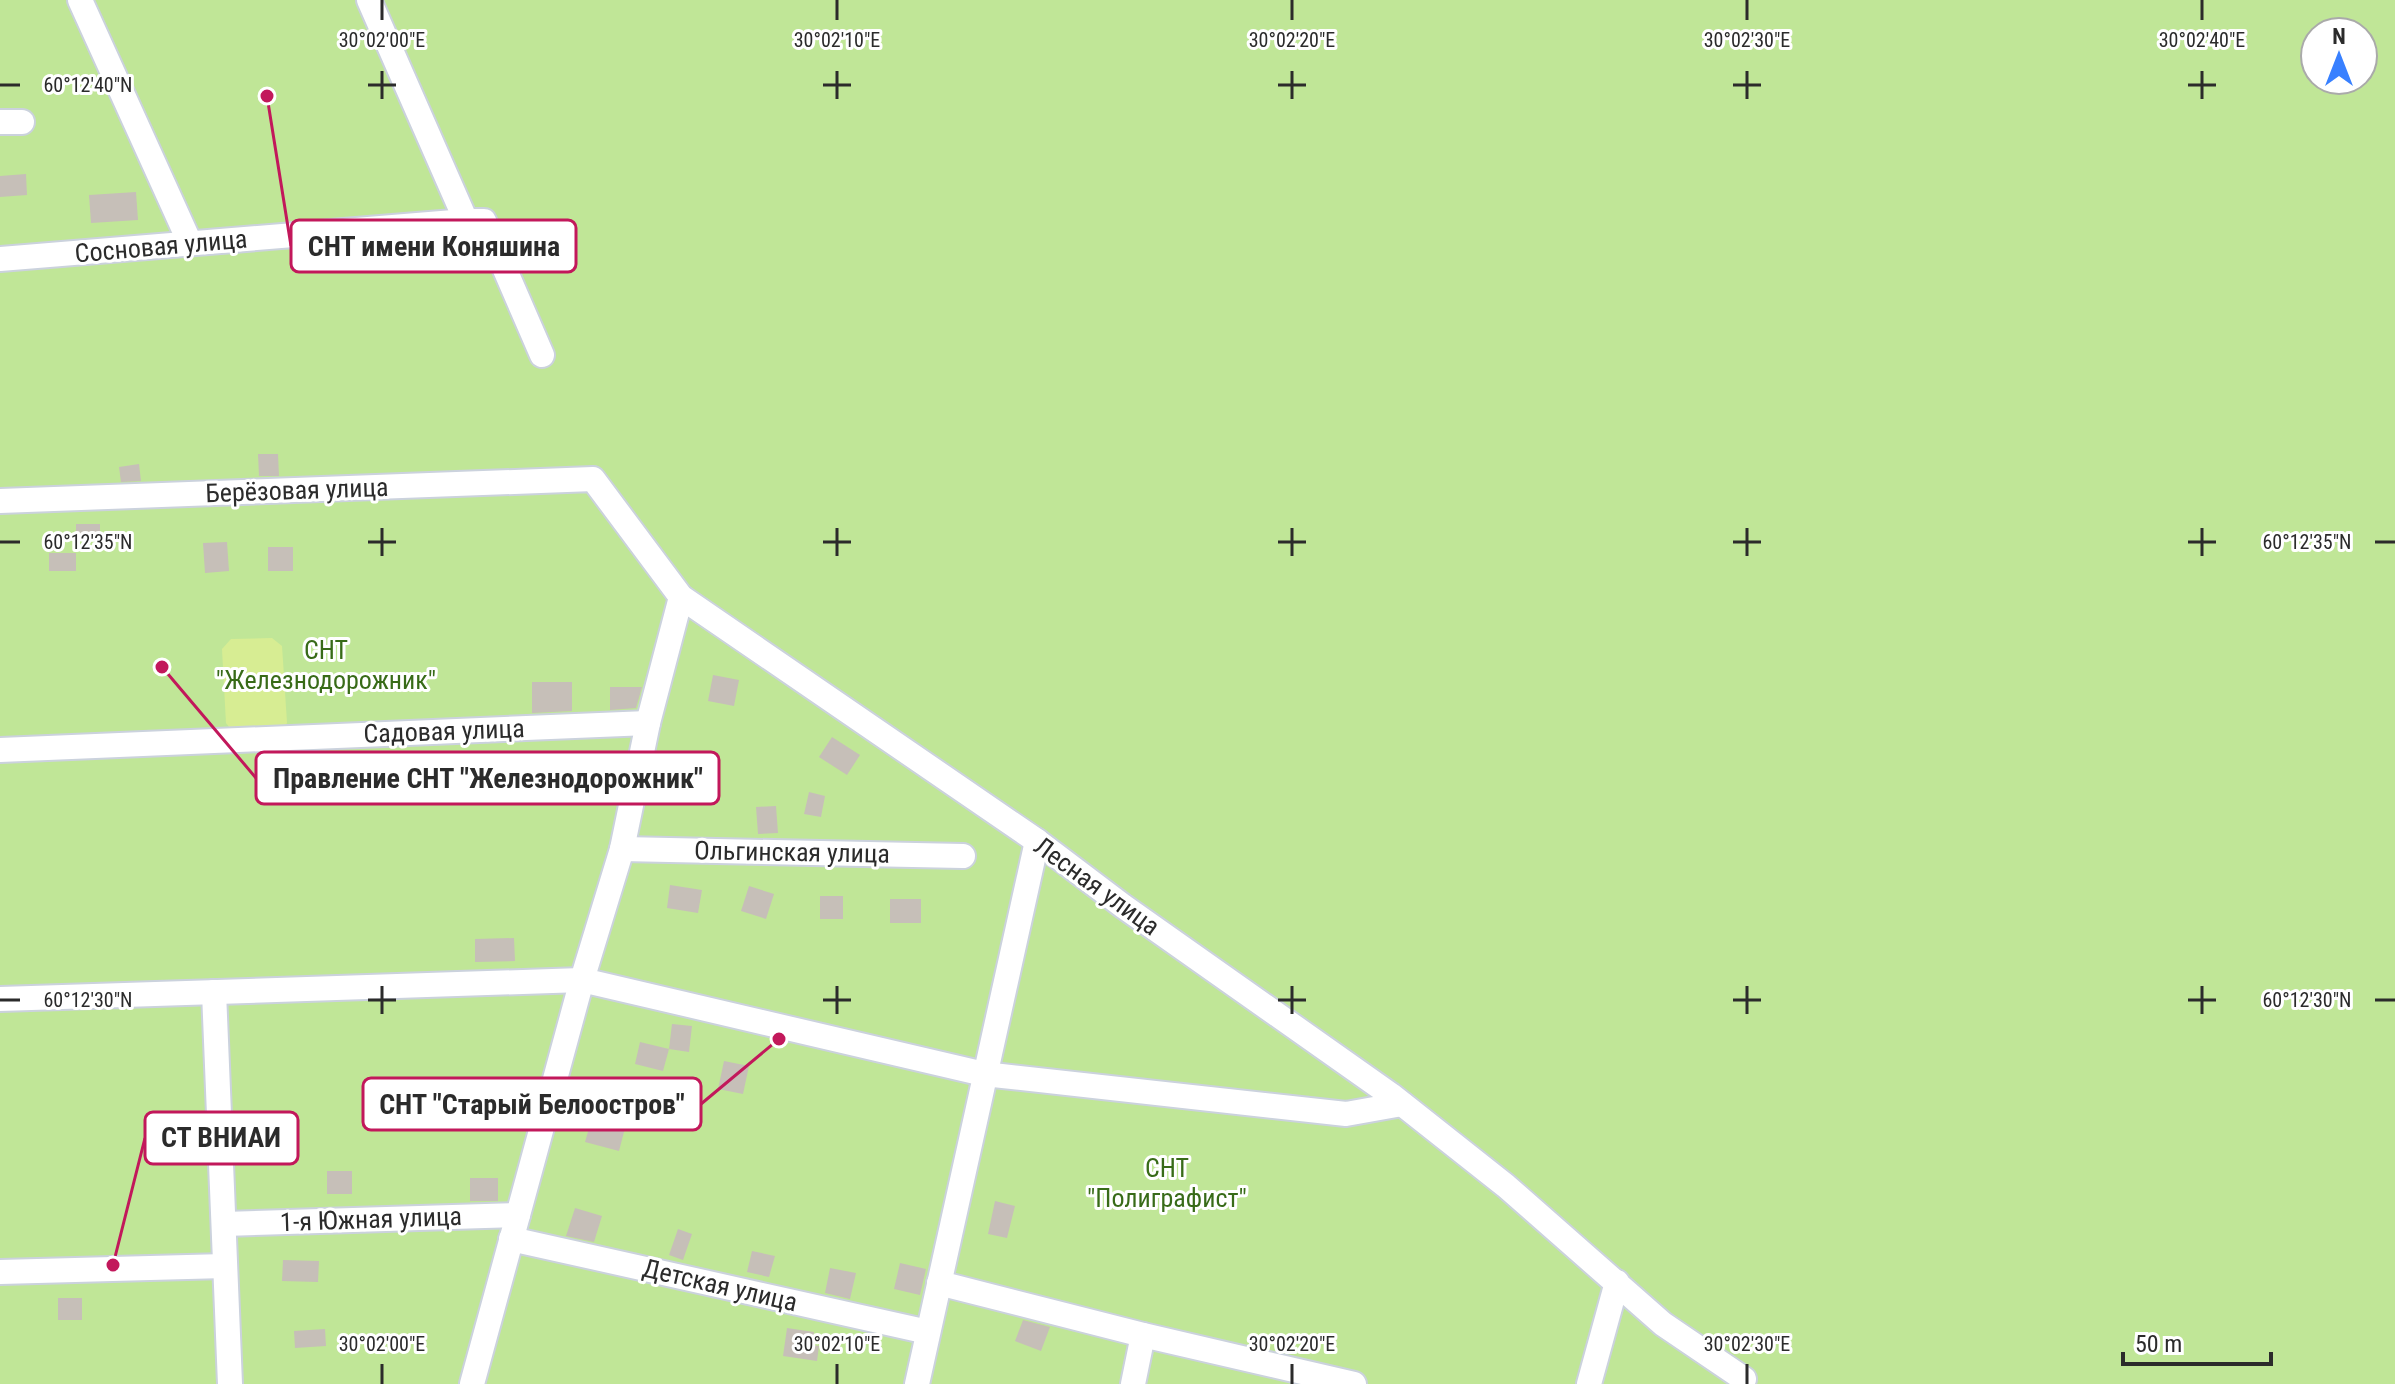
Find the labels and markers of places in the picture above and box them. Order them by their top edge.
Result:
callout: СНТ имени Коняшина [291,220,576,272]
callout: Правление СНТ "Железнодорожник" [256,752,719,804]
callout: СНТ "Старый Белоостров" [363,1078,701,1130]
callout: СТ ВНИАИ [145,1112,298,1164]

